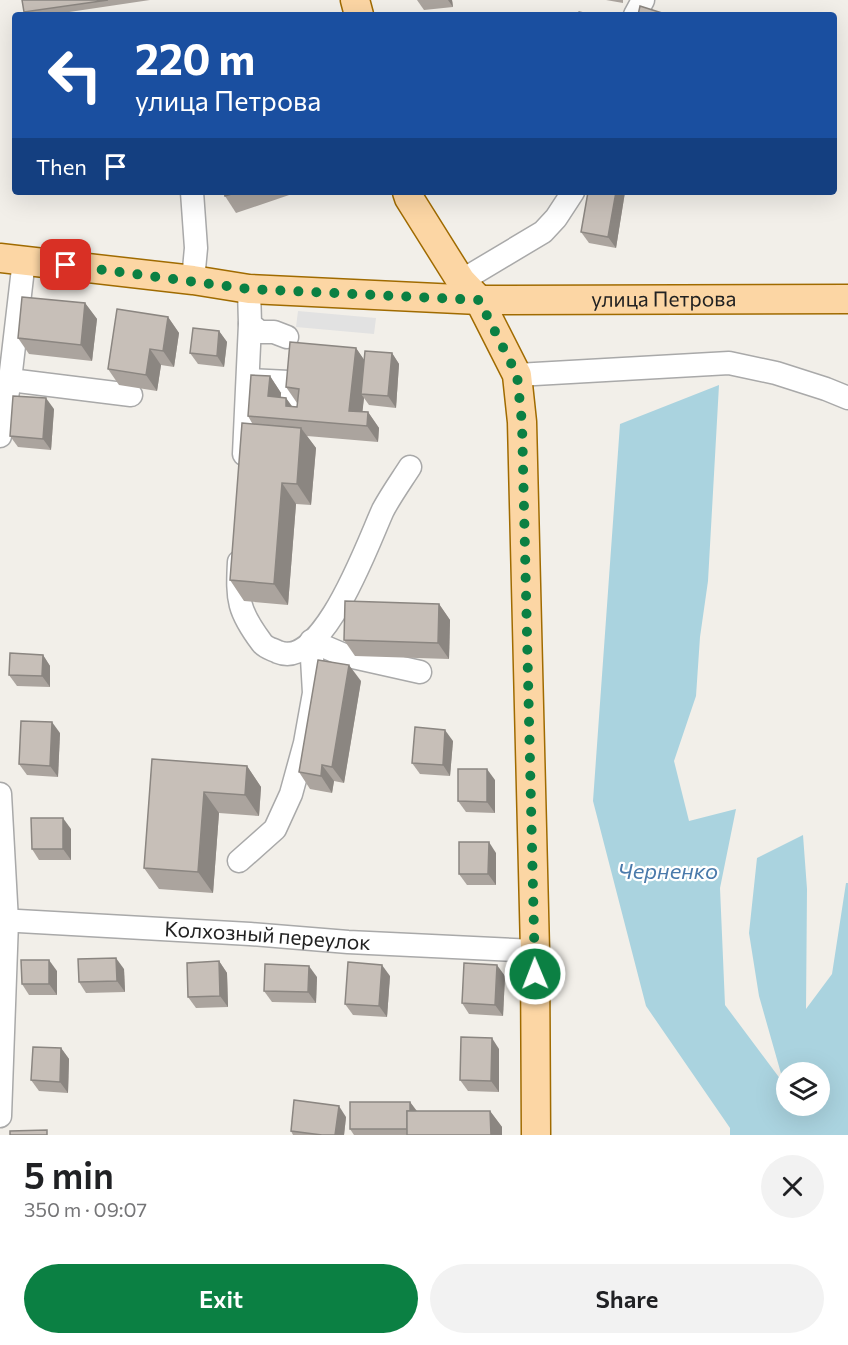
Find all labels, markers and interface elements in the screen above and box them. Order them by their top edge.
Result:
text: 220 m [135,32,255,84]
icon: left [36,36,114,114]
text: улица Петрова [135,84,321,117]
icon: arrive [99,150,132,183]
text: Then [36,153,87,180]
pin [40,239,91,290]
icon: arrive [49,248,82,281]
street label: улица Петрова [591,285,736,311]
water label: Черненко [618,857,718,884]
street label: Колхозный переулок [164,915,371,954]
position arrow [503,942,567,1006]
map controls [776,1062,830,1116]
button: layers [776,1062,830,1116]
text: 5 min [24,1152,114,1196]
button: close [761,1155,824,1218]
text: 350 m · 09:07 [24,1197,147,1221]
button: Exit [24,1264,418,1333]
button: Share [430,1264,824,1333]

